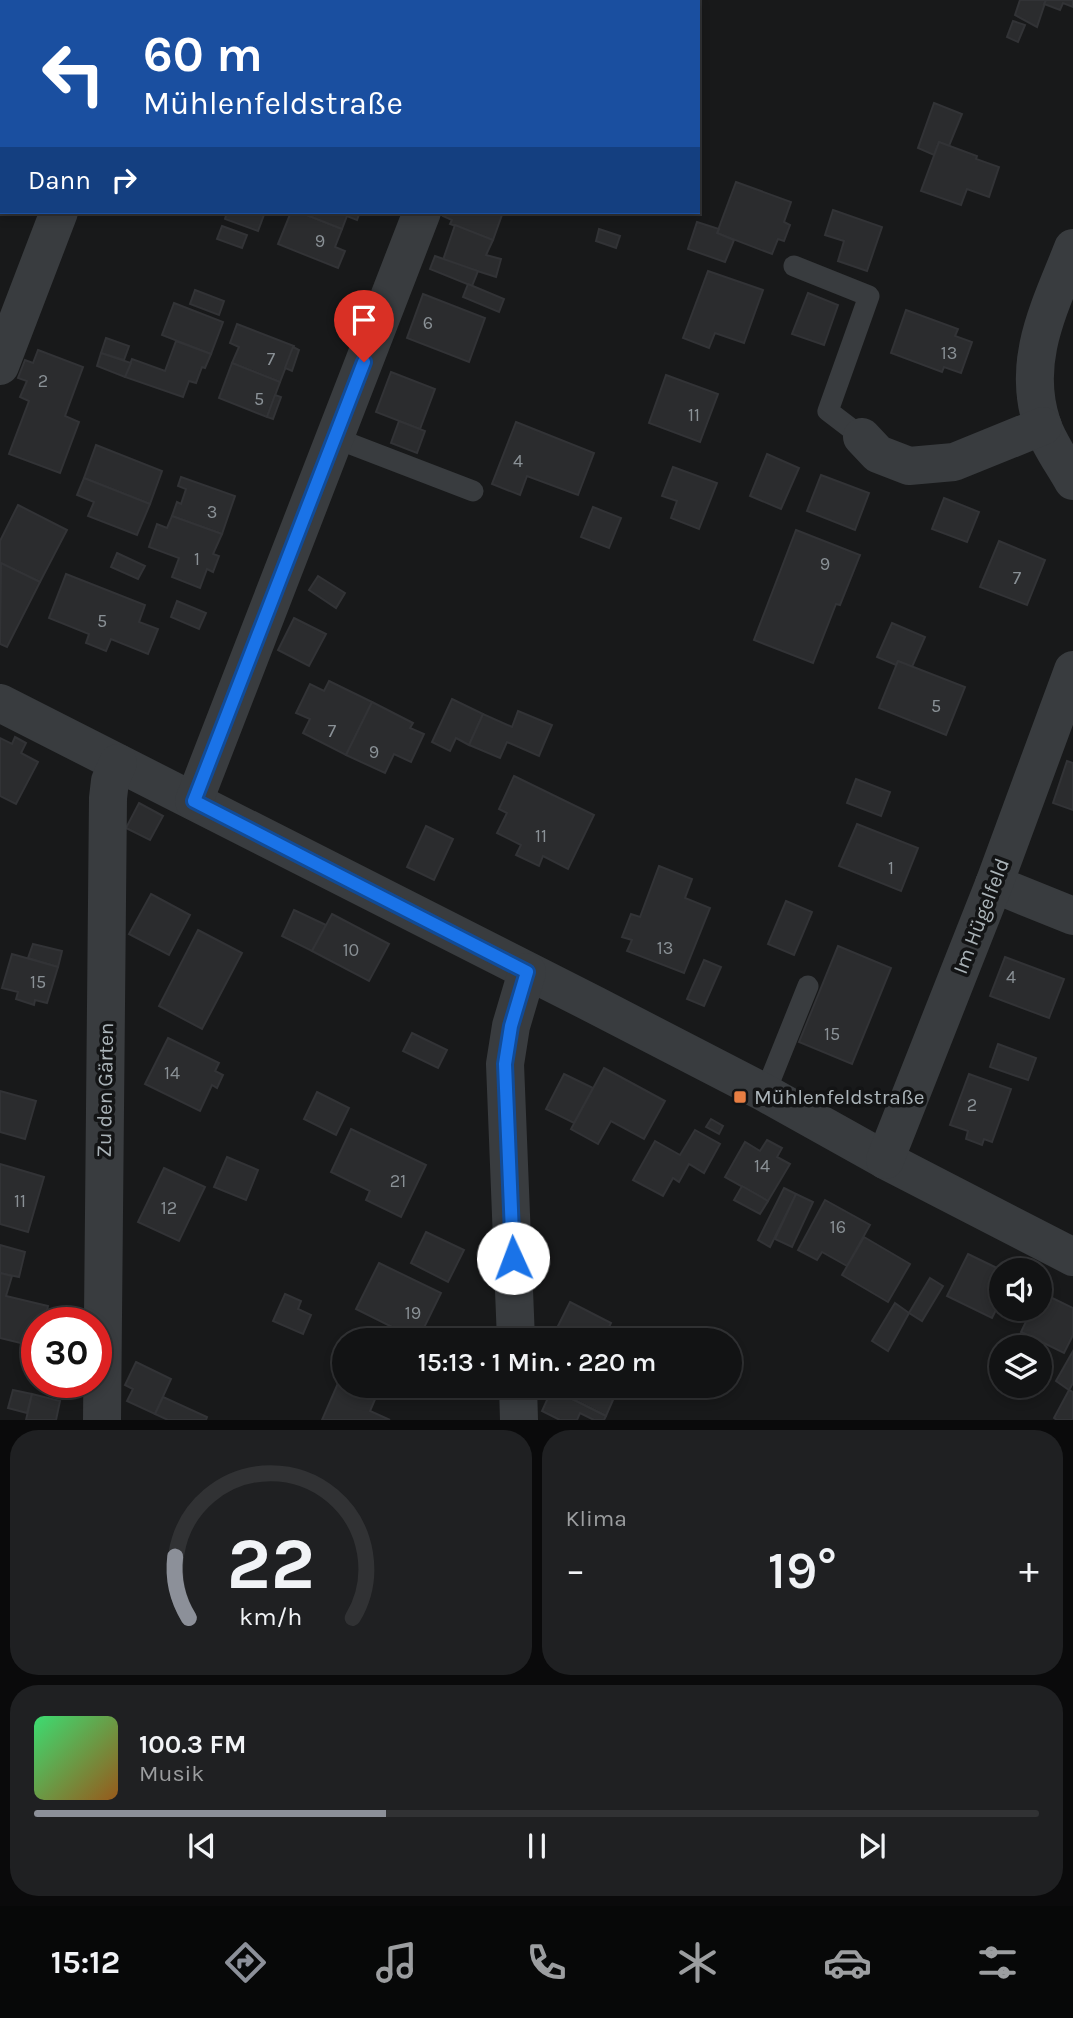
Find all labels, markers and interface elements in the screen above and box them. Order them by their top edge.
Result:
text: 60 m [143,26,263,83]
icon: left [28,28,119,119]
text: Mühlenfeldstraße [143,85,403,122]
icon: right [105,161,143,199]
text: Dann [28,165,91,196]
house number: 9 [315,230,325,252]
pin [334,290,394,362]
icon: arrive [345,301,383,339]
house number: 6 [423,312,433,334]
house number: 13 [941,342,957,364]
house number: 7 [267,348,276,370]
house number: 2 [38,370,48,392]
house number: 5 [254,388,264,410]
house number: 11 [688,404,700,426]
house number: 4 [513,450,523,472]
house number: 3 [207,501,217,523]
house number: 1 [194,548,200,570]
house number: 9 [820,553,830,575]
house number: 7 [1013,567,1022,589]
house number: 5 [97,610,107,632]
house number: 5 [931,695,941,717]
house number: 7 [328,720,337,742]
house number: 9 [369,741,379,763]
house number: 11 [535,825,547,847]
street label: Im Hügelfeld [948,855,1014,977]
house number: 1 [888,857,894,879]
house number: 13 [657,937,673,959]
house number: 10 [343,939,359,961]
house number: 4 [1006,966,1016,988]
house number: 15 [30,971,46,993]
street label: Zu den Gärten [92,1022,118,1158]
house number: 15 [824,1023,840,1045]
house number: 14 [164,1062,180,1084]
place label: Mühlenfeldstraße [754,1085,925,1109]
marker: Mühlenfeldstraße [732,1089,748,1105]
house number: 2 [967,1094,977,1116]
house number: 14 [754,1155,770,1177]
house number: 21 [390,1170,406,1192]
house number: 11 [14,1190,26,1212]
house number: 12 [161,1197,177,1219]
house number: 16 [830,1216,846,1238]
position arrow [476,1221,550,1295]
map controls [989,1258,1052,1398]
button: sound [989,1258,1052,1321]
house number: 19 [405,1302,421,1324]
speed limit sign: 30 [21,1307,112,1398]
button: layers [989,1335,1052,1398]
text: 15:13 · 1 Min. · 220 m [418,1347,656,1378]
text: Klima [566,1505,627,1532]
text: 22 [227,1522,315,1607]
text: 19° [768,1540,837,1601]
text: − [566,1548,585,1593]
text: + [1019,1548,1039,1593]
text: km/h [239,1602,302,1631]
text: 100.3 FM [139,1729,246,1760]
text: Musik [139,1760,204,1787]
icon: previous [183,1827,221,1865]
icon: pause [518,1827,556,1865]
icon: next [853,1827,891,1865]
icon: directions [221,1938,270,1987]
icon: music [372,1938,421,1987]
icon: phone [522,1938,571,1987]
icon: climate [673,1938,722,1987]
icon: car [823,1938,872,1987]
icon: filters [973,1938,1022,1987]
text: 15:12 [51,1944,120,1981]

